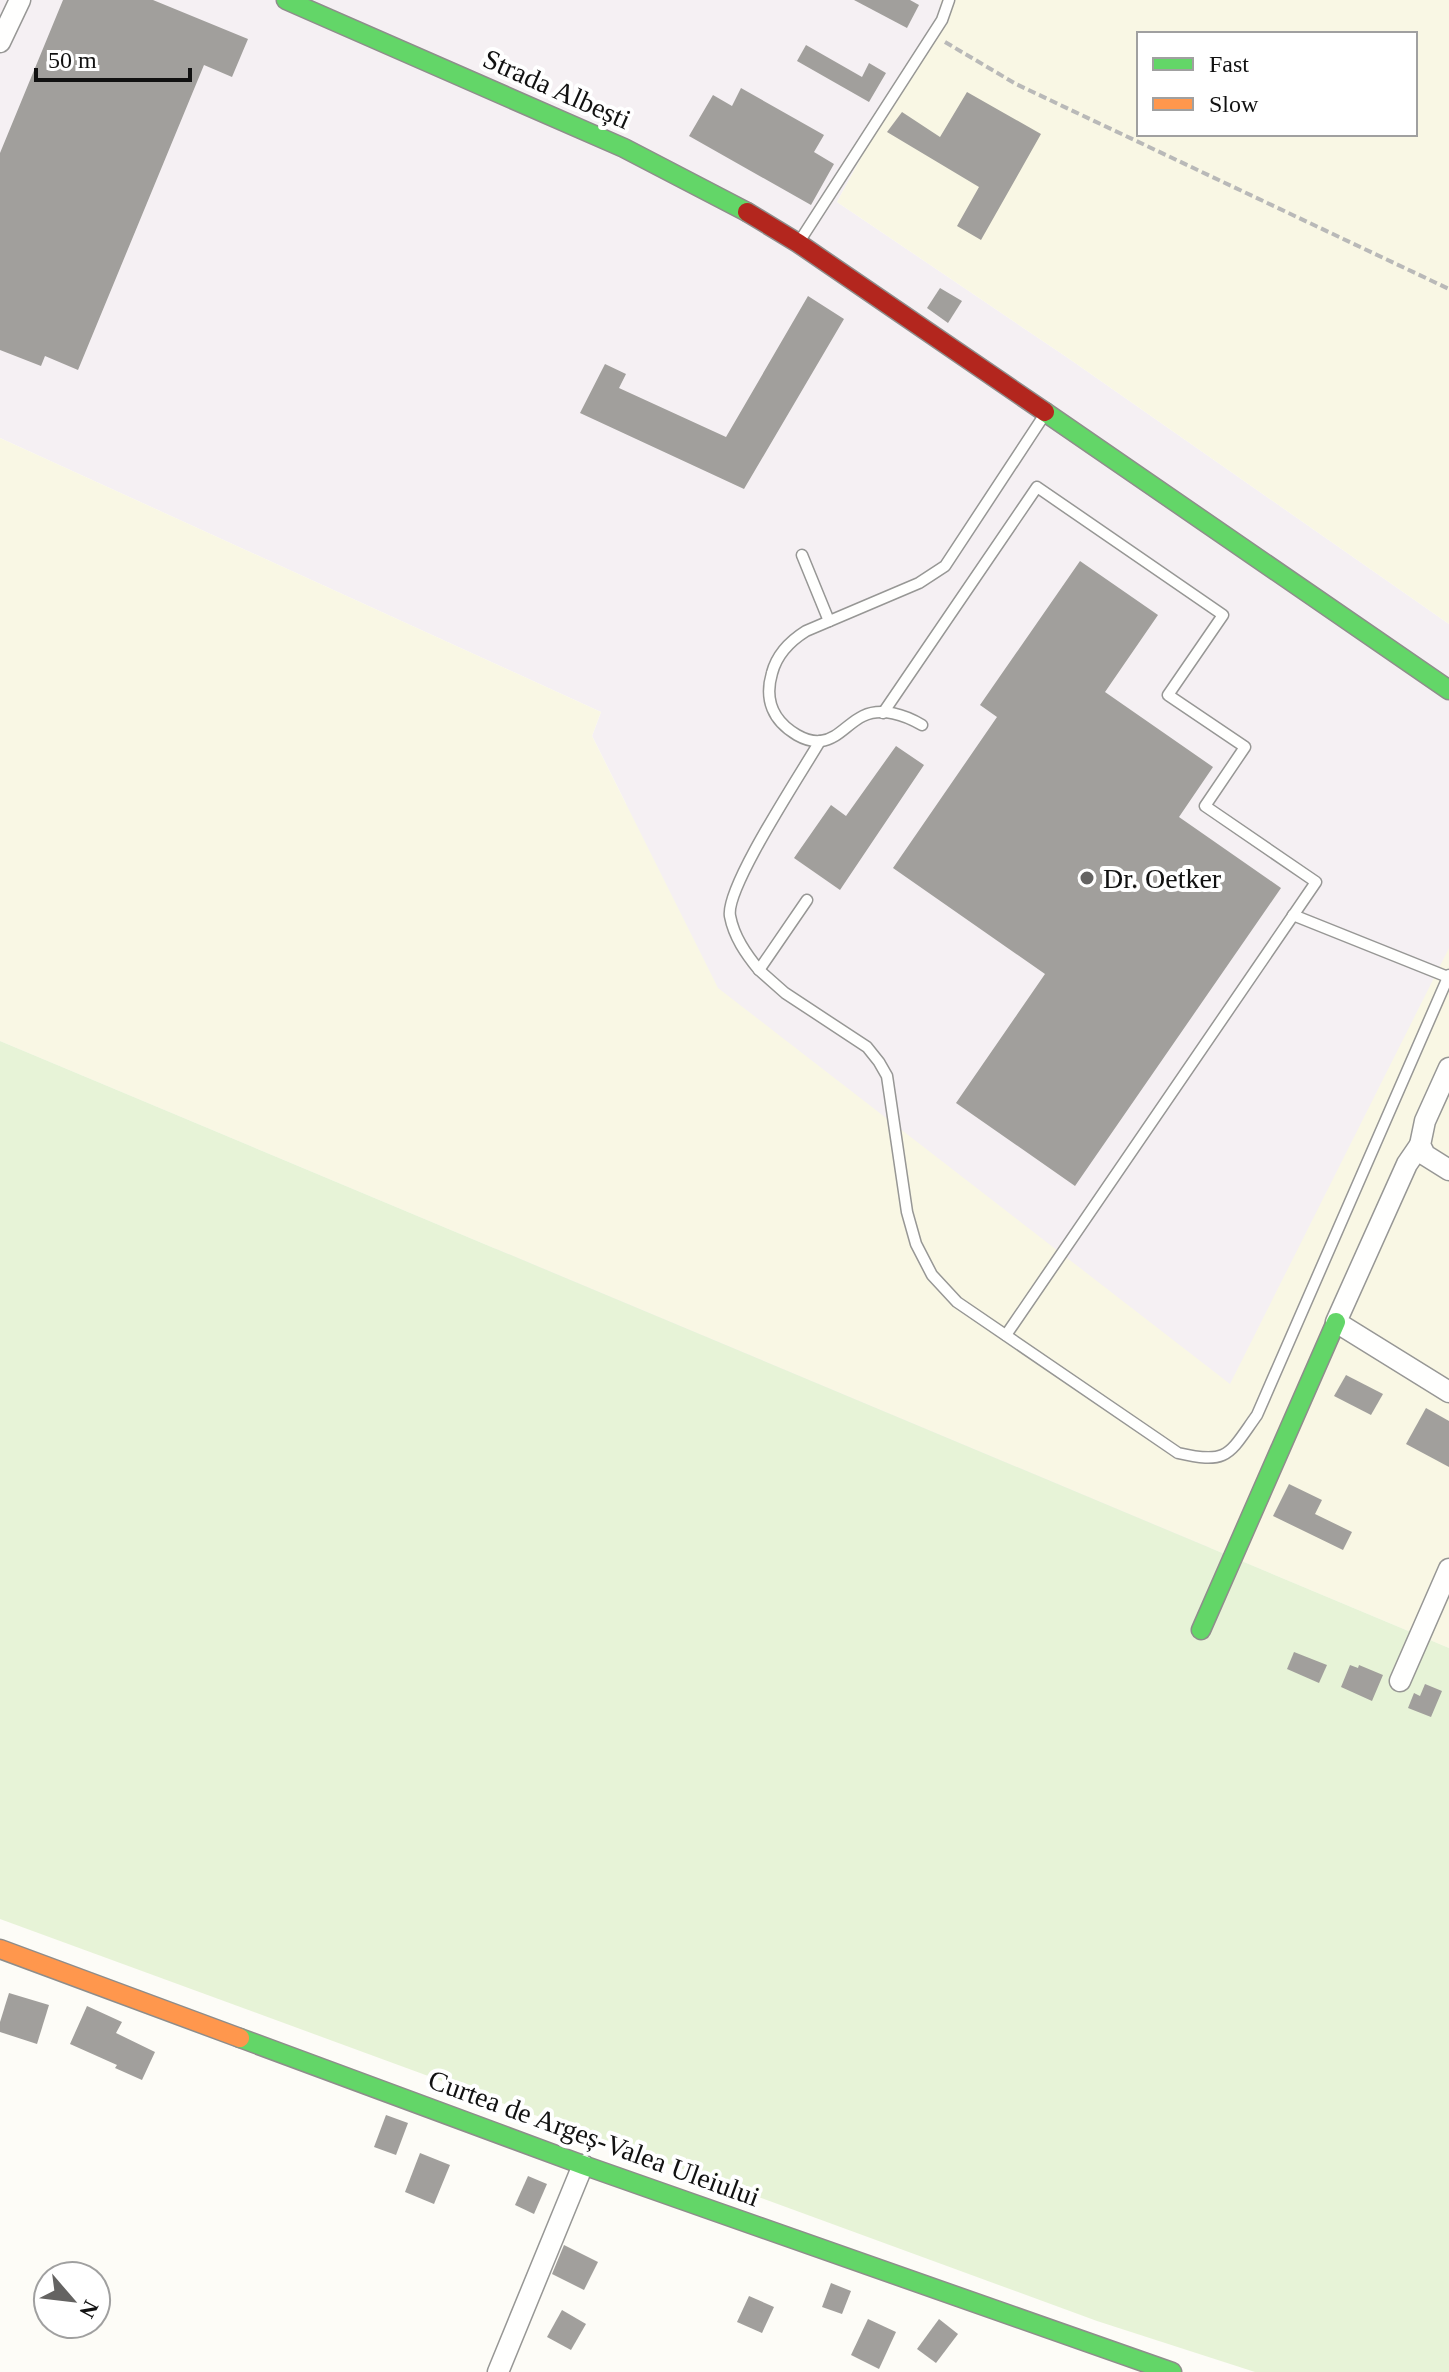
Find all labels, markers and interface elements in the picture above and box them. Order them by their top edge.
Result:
scale bar [36,32,190,82]
legend [1137,32,1417,136]
street label: Strada Albești [479,43,636,135]
text: 50 m [48,47,97,73]
text: Fast [1209,51,1249,77]
text: Slow [1209,91,1259,117]
place label: Dr. Oetker [1103,863,1222,894]
marker: Dr. Oetker [1078,869,1096,887]
street label: Curtea de Argeș-Valea Uleiului [424,2064,764,2213]
north arrow [32,2260,112,2340]
text: N [74,2296,104,2322]

